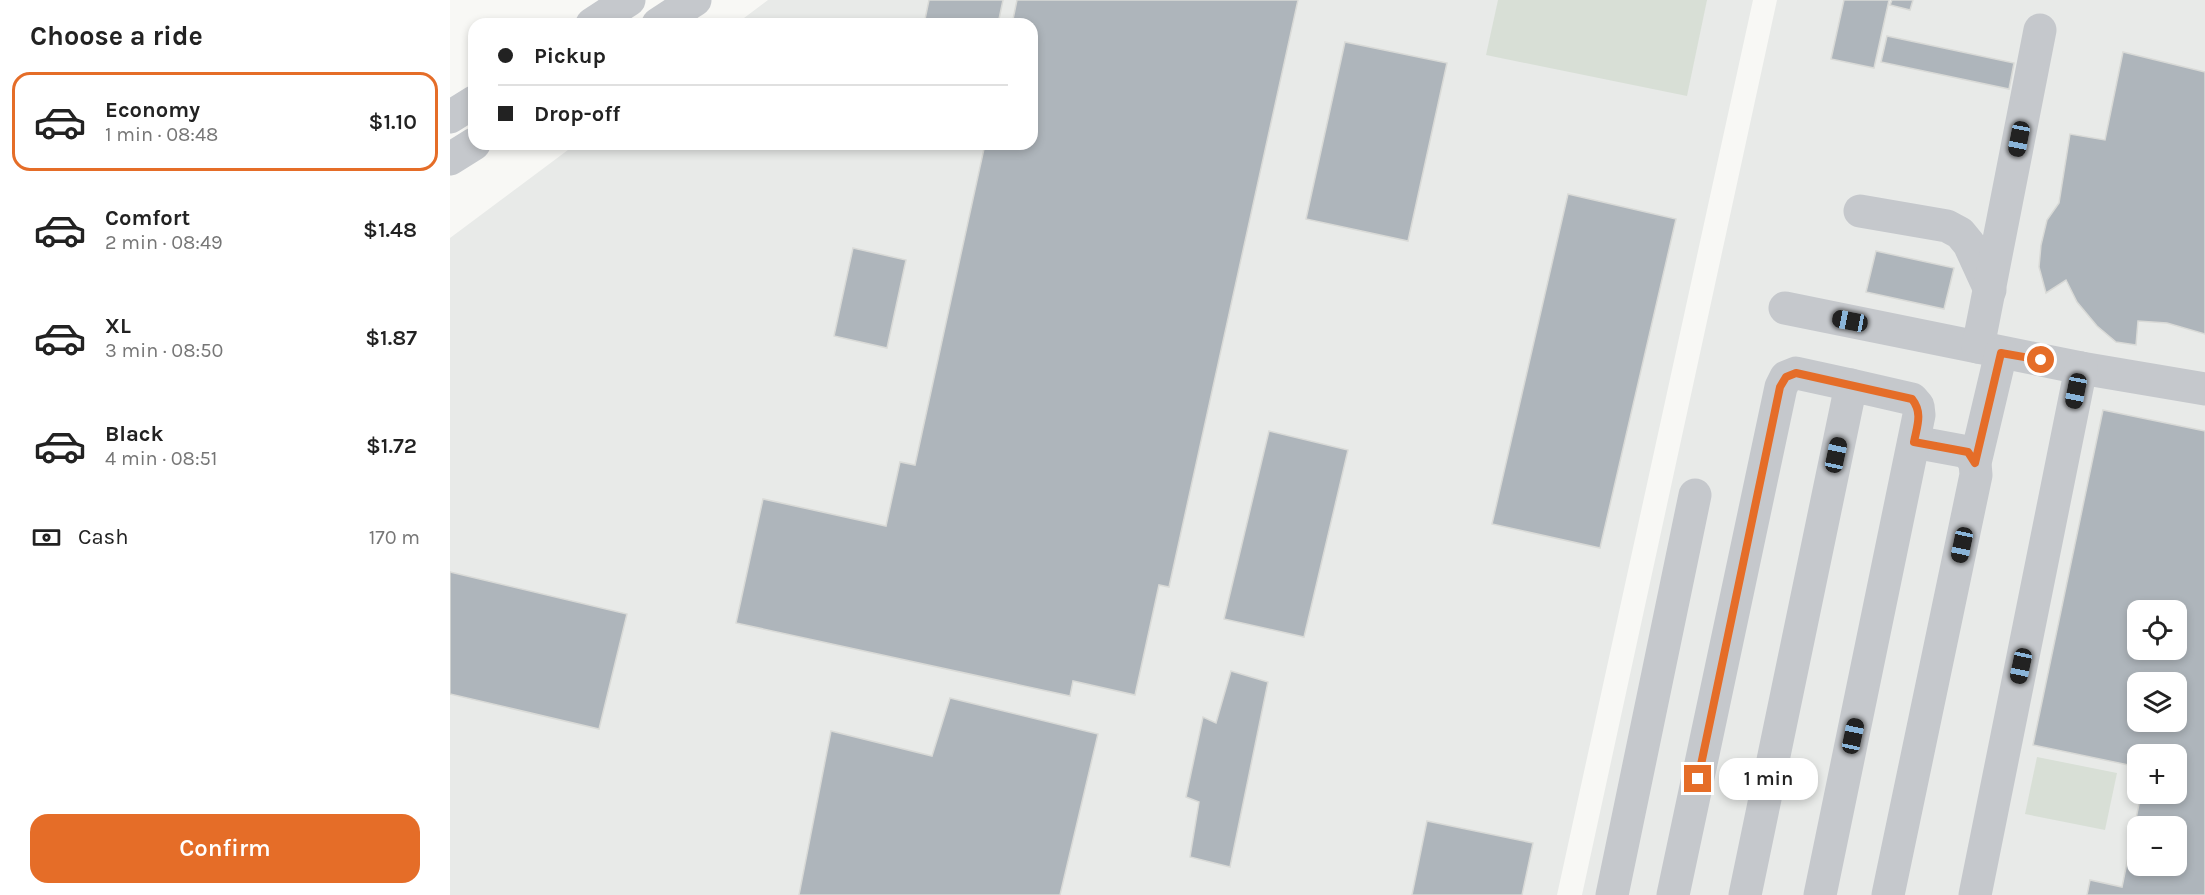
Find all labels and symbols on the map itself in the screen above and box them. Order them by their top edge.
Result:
car [2007,120,2031,158]
car [1831,309,1869,333]
route start [2027,346,2054,373]
car [2064,372,2088,410]
car [1823,436,1849,474]
car [1949,526,1975,564]
car [2008,647,2034,685]
car [1840,717,1866,755]
callout: 1 min [1719,758,1818,800]
route end [1684,765,1711,792]

